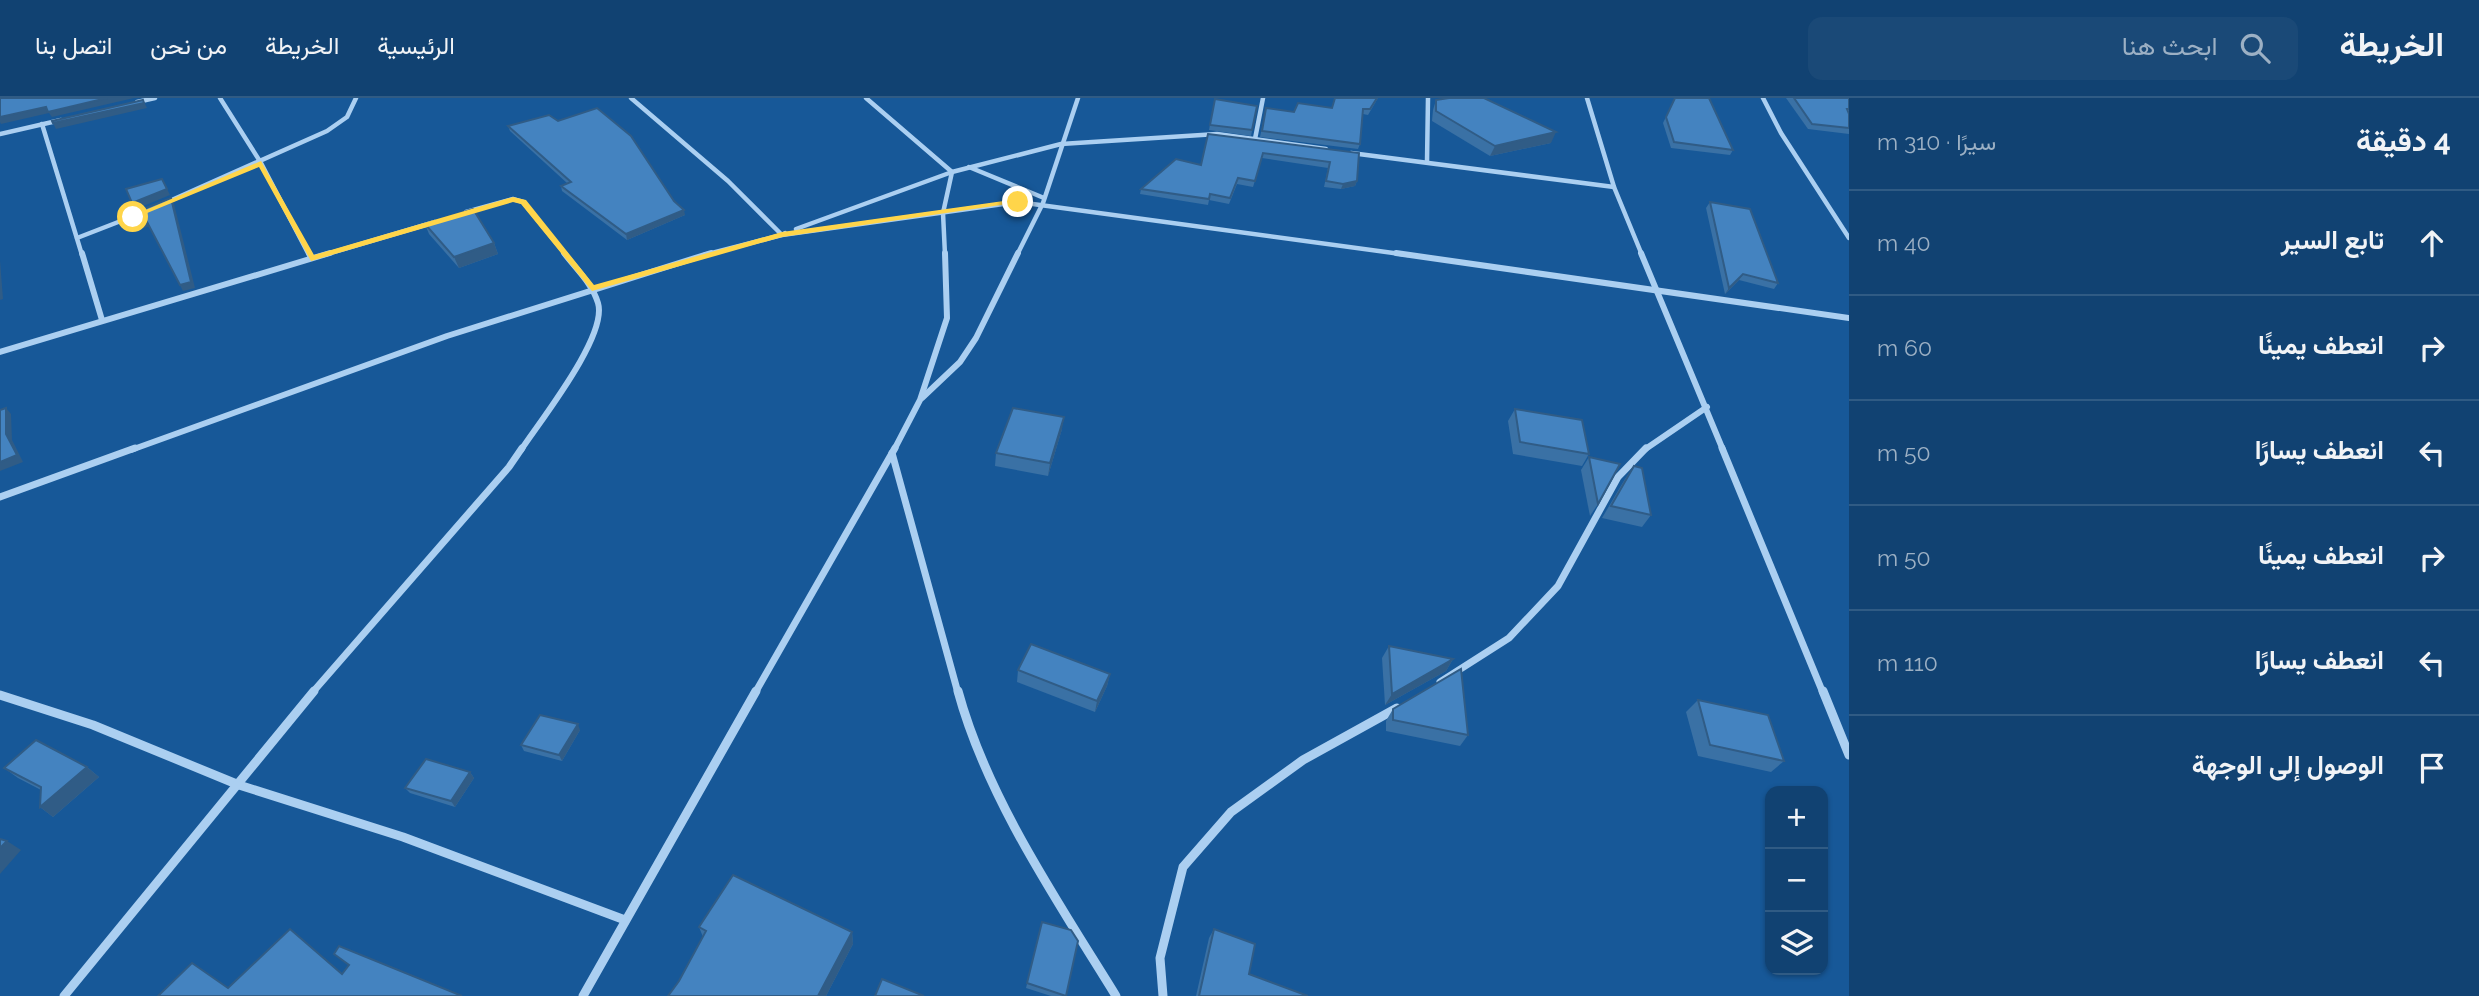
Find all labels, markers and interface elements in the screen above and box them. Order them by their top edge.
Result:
search box [1808,17,2298,80]
text: الخريطة [2340,25,2444,64]
icon: search [2236,29,2274,67]
text: اتصل بنا [35,31,112,60]
text: من نحن [150,31,227,60]
text: الخريطة [265,31,339,60]
text: الرئيسية [377,31,455,60]
text: ابحث هنا [2122,31,2218,61]
text: 4 دقيقة [2356,123,2451,158]
text: سيرًا · 310 m [1877,128,1996,155]
route end [1002,186,1033,217]
route start [117,201,148,232]
icon: ahead [2413,224,2451,262]
text: تابع السير [2281,225,2384,255]
text: 40 m [1877,229,1931,256]
icon: right [2413,329,2451,367]
text: انعطف يمينًا [2258,330,2384,360]
text: 60 m [1877,334,1932,361]
icon: left [2413,434,2451,472]
text: انعطف يسارًا [2255,435,2384,465]
text: 50 m [1877,439,1931,466]
icon: right [2413,539,2451,577]
text: انعطف يمينًا [2258,540,2384,570]
text: 50 m [1877,544,1931,571]
icon: left [2413,644,2451,682]
text: انعطف يسارًا [2255,645,2384,675]
text: 110 m [1877,649,1938,676]
icon: arrive [2413,749,2451,787]
text: الوصول إلى الوجهة [2192,750,2384,780]
map controls [1765,786,1828,975]
button: + [1765,786,1828,849]
button: − [1765,849,1828,912]
button: layers [1765,912,1828,975]

